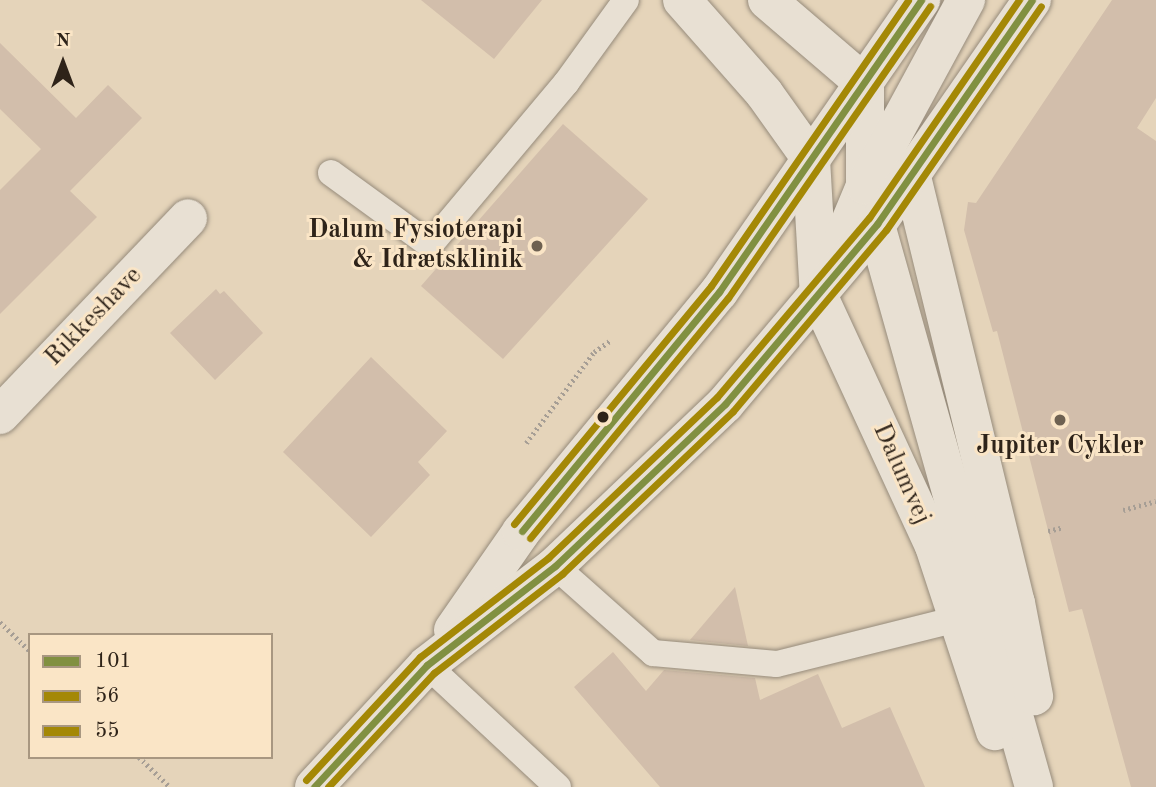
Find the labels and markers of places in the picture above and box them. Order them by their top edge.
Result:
place label: Dalum Fysioterapi & Idrætsklinik [308,215,523,276]
marker: Dalum Fysioterapi & Idrætsklinik [529,238,545,254]
unlabelled marker [596,410,610,424]
marker: Jupiter Cykler [1052,412,1068,428]
place label: Jupiter Cykler [976,431,1144,463]

